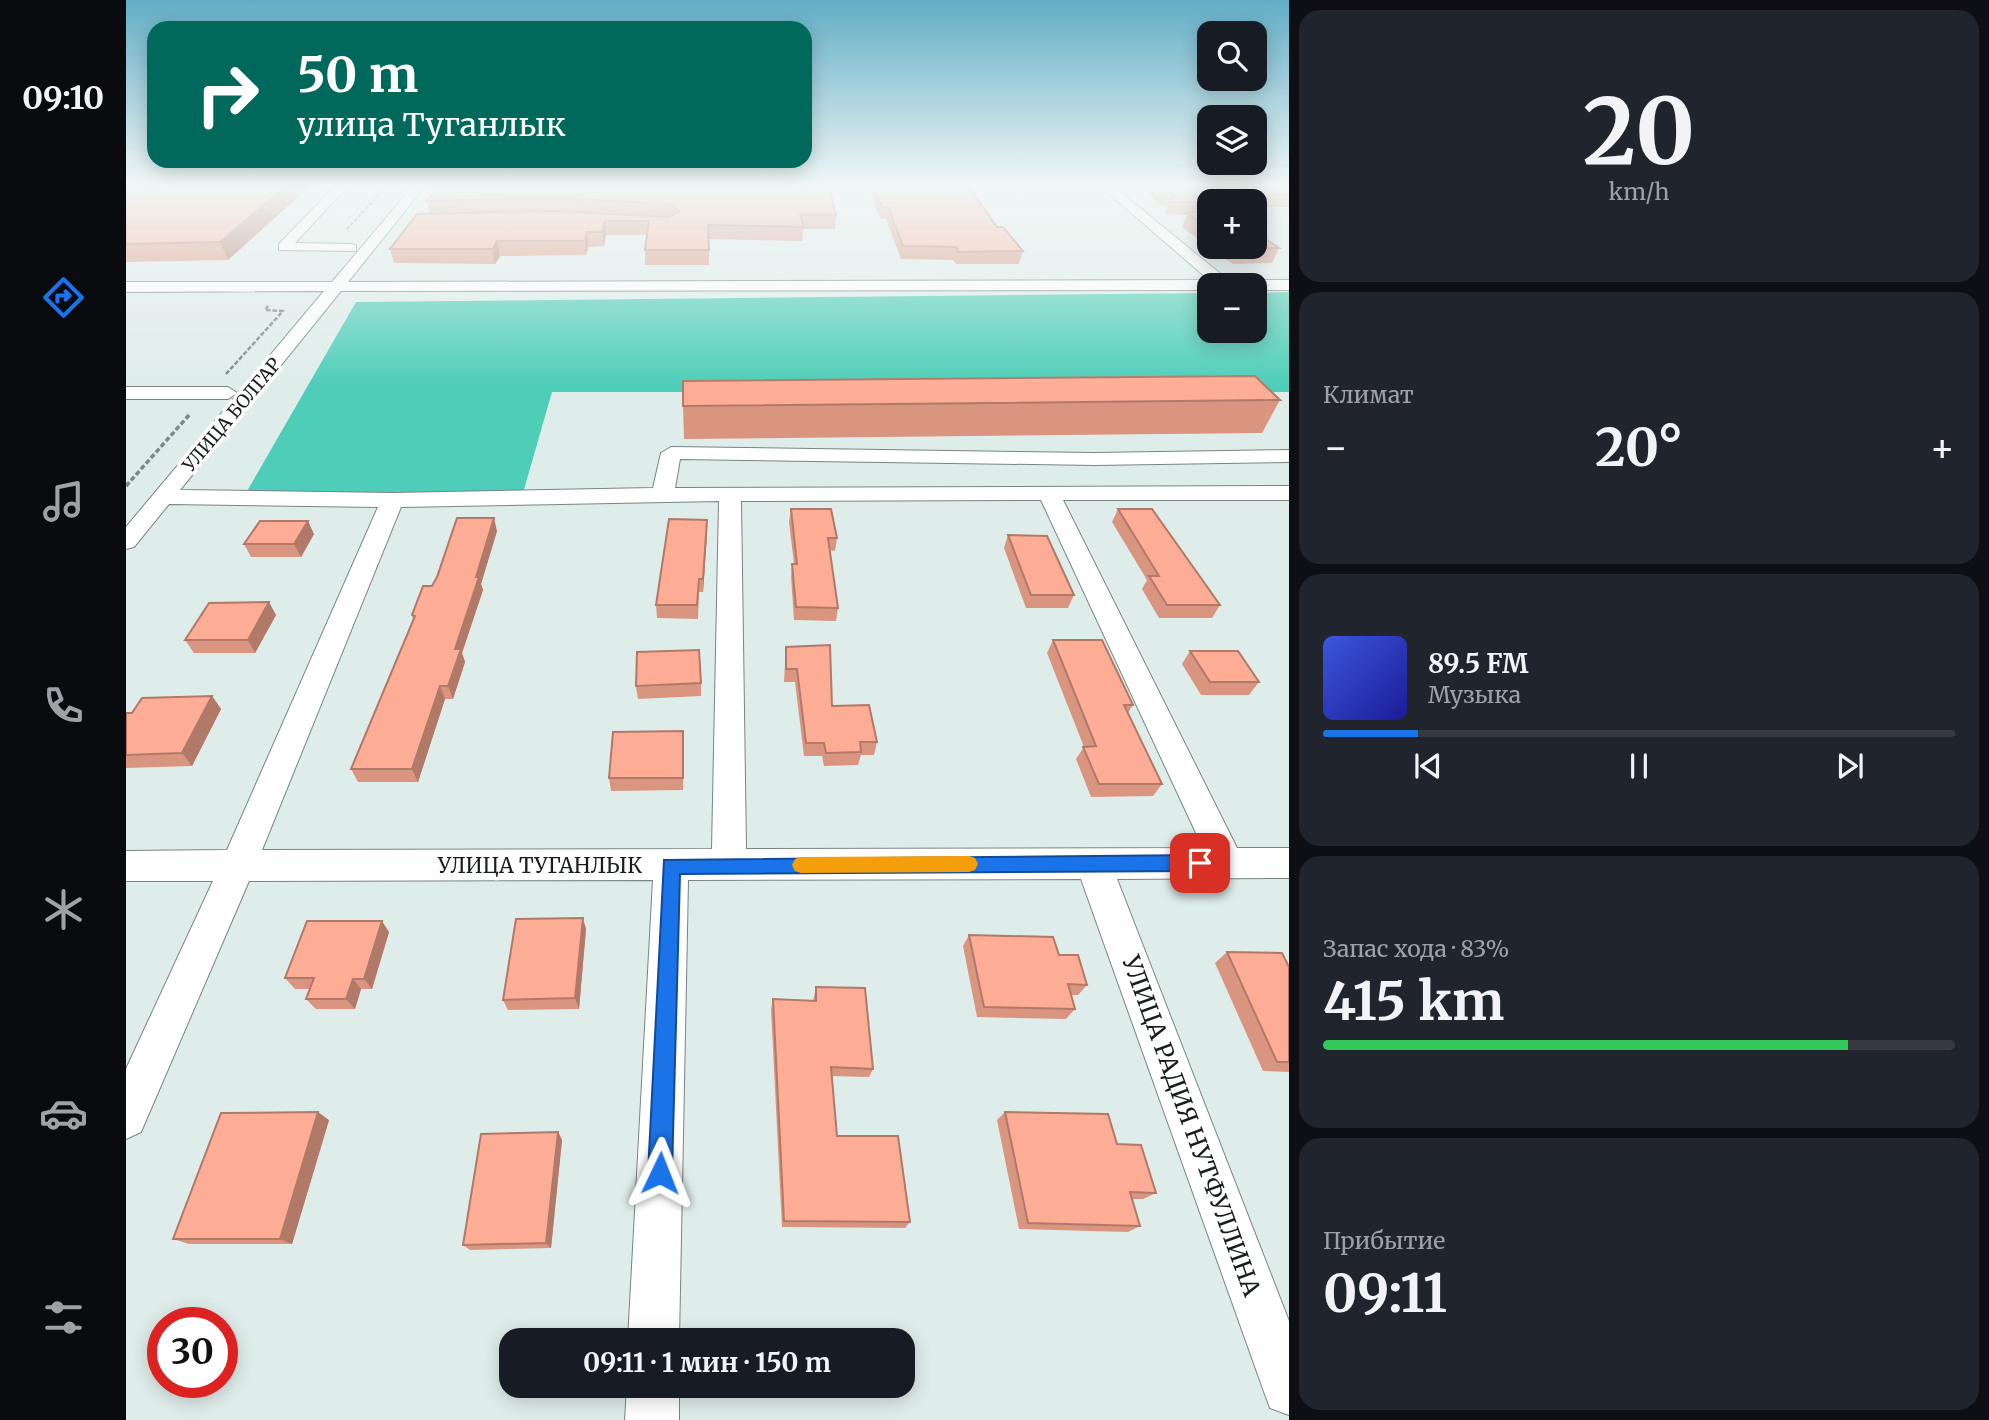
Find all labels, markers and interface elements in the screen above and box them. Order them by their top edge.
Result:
map controls [1197,21,1267,343]
button: search [1197,21,1267,91]
text: 50 m [297,44,418,105]
icon: right [182,49,273,140]
text: 20 [1583,74,1695,189]
text: 09:10 [22,78,104,118]
text: улица Туганлык [297,105,566,145]
button: layers [1197,105,1267,175]
text: km/h [1609,177,1669,206]
button: + [1197,189,1267,259]
icon: directions [39,273,88,322]
button: − [1197,273,1267,343]
street label: УЛИЦА БОЛГАР [177,353,286,477]
text: Климат [1323,380,1414,409]
text: 20° [1595,415,1683,480]
text: − [1323,424,1348,471]
text: + [1930,424,1955,471]
icon: music [39,477,88,526]
text: 89.5 FM [1428,647,1529,680]
text: Музыка [1428,680,1521,709]
icon: phone [39,681,88,730]
icon: previous [1409,747,1447,785]
icon: pause [1620,747,1658,785]
icon: next [1831,747,1869,785]
pin [1170,833,1230,893]
icon: arrive [1181,844,1219,882]
street label: УЛИЦА ТУГАНЛЫК [437,852,642,879]
icon: climate [39,885,88,934]
text: Запас хода · 83% [1323,934,1509,963]
street label: УЛИЦА РАДИЯ НУТФУЛЛИНА [1115,950,1268,1301]
text: 415 km [1323,969,1504,1034]
icon: car [39,1089,88,1138]
position arrow [623,1136,697,1210]
text: Прибытие [1323,1226,1445,1255]
text: 09:11 [1323,1261,1447,1326]
icon: filters [39,1293,88,1342]
speed limit sign: 30 [147,1307,238,1398]
text: 09:11 · 1 мин · 150 m [583,1346,831,1379]

